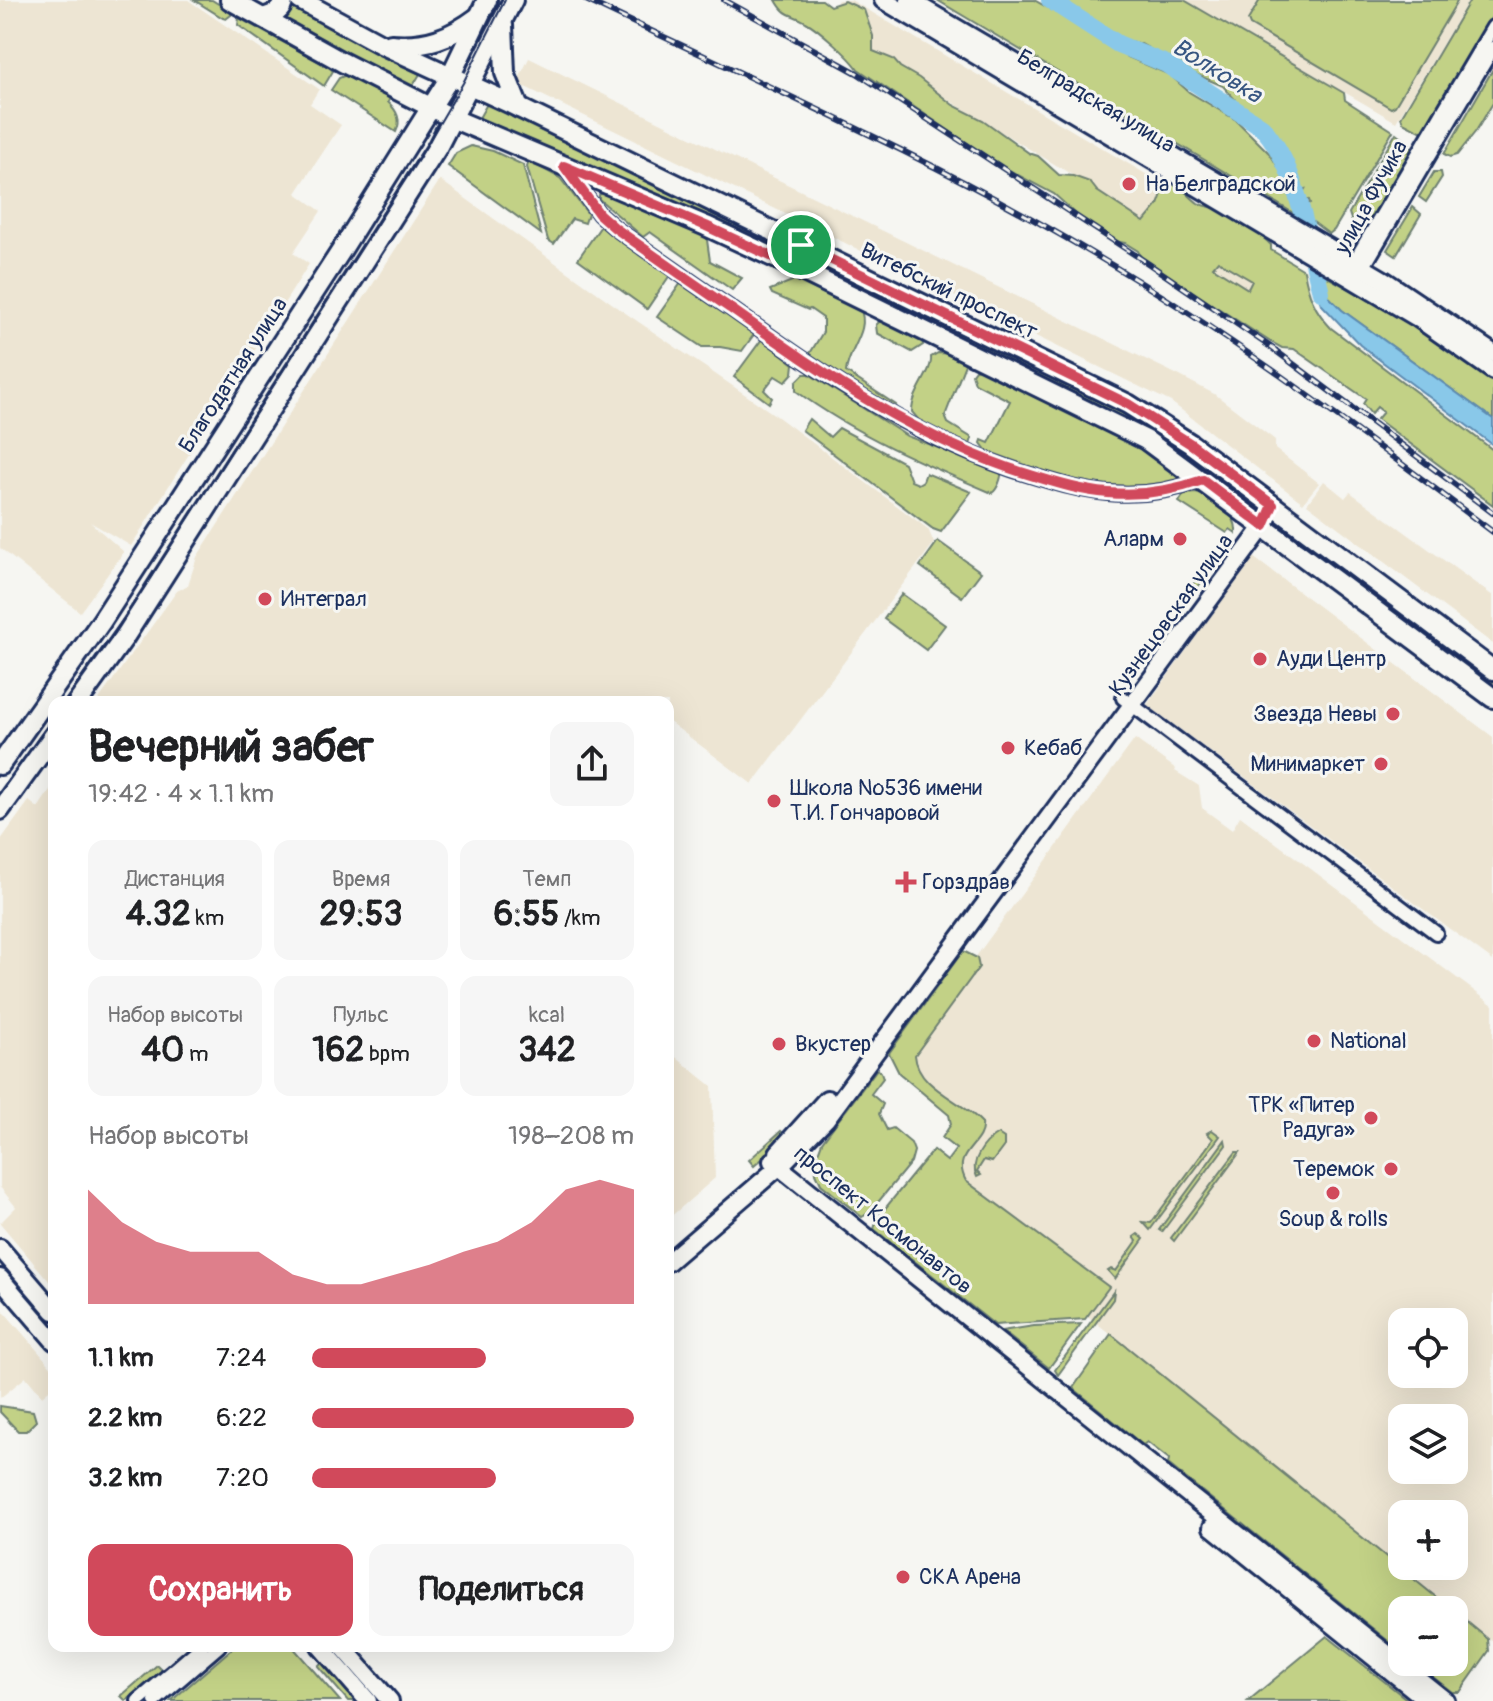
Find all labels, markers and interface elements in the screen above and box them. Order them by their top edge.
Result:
water label: Волковка [1167,32,1269,111]
street label: Белградская улица [1012,43,1180,159]
street label: улица Фучика [1328,135,1414,260]
place label: На Белградской [1145,170,1296,198]
marker: На Белградской [1120,175,1138,193]
pin [767,211,835,279]
icon: arrive [779,223,823,267]
street label: Витебский проспект [856,236,1042,346]
street label: Благодатная улица [172,292,294,458]
place label: Аларм [1103,525,1164,553]
street label: Кузнецовская улица [1103,528,1239,702]
marker: Аларм [1171,530,1189,548]
place label: Интеграл [281,585,367,613]
marker: Интеграл [256,590,274,608]
place label: Ауди Центр [1276,645,1386,673]
marker: Ауди Центр [1251,650,1269,668]
place label: Звезда Невы [1254,700,1377,728]
marker: Звезда Невы [1384,705,1402,723]
text: Вечерний забег [88,720,374,775]
button: share [550,722,634,806]
place label: Кебаб [1024,734,1083,762]
marker: Кебаб [999,739,1017,757]
place label: Минимаркет [1250,750,1365,778]
marker: Минимаркет [1372,755,1390,773]
place label: Школа №536 имени Т.И. Гончаровой [790,774,982,827]
text: 19:42 · 4 × 1.1 km [88,778,274,810]
marker: Школа №536 имени Т.И. Гончаровой [765,792,783,810]
text: Дистанция [125,865,225,893]
text: Время [332,865,390,893]
text: Темп [523,865,571,893]
place label: Горздрав [922,868,1010,896]
marker: Горздрав [897,873,915,891]
text: 4.32 [126,893,191,936]
text: 29:53 [320,893,403,936]
text: 6:55 [493,893,559,936]
text: km [191,904,224,932]
text: /km [559,904,601,932]
text: Набор высоты [107,1001,243,1029]
text: Пульс [333,1001,389,1029]
text: kcal [529,1001,565,1029]
place label: National [1330,1027,1407,1055]
text: 40 [141,1029,184,1072]
text: 162 [312,1029,364,1072]
text: 342 [518,1029,576,1072]
place label: Вкустер [795,1030,871,1058]
marker: National [1305,1032,1323,1050]
marker: Вкустер [770,1035,788,1053]
text: m [184,1040,209,1068]
text: bpm [364,1040,410,1068]
place label: ТРК «Питер Радуга» [1248,1091,1355,1144]
marker: ТРК «Питер Радуга» [1362,1109,1380,1127]
text: Набор высоты [88,1120,249,1152]
text: 198–208 m [508,1120,634,1152]
street label: проспект Космонавтов [788,1139,978,1301]
place label: Теремок [1293,1155,1375,1183]
marker: Теремок [1382,1160,1400,1178]
marker: Soup & rolls [1324,1184,1342,1202]
place label: Soup & rolls [1279,1205,1388,1233]
map controls [1388,1308,1468,1676]
button: locate [1388,1308,1468,1388]
text: 1.1 km [88,1342,154,1374]
text: 7:24 [216,1342,266,1374]
text: 2.2 km [88,1402,162,1434]
text: 6:22 [216,1402,267,1434]
button: layers [1388,1404,1468,1484]
text: 3.2 km [88,1462,162,1494]
text: 7:20 [216,1462,269,1494]
button: + [1388,1500,1468,1580]
button: Сохранить [88,1544,353,1636]
button: Поделиться [369,1544,634,1636]
place label: СКА Арена [919,1563,1021,1591]
marker: СКА Арена [894,1568,912,1586]
button: − [1388,1596,1468,1676]

